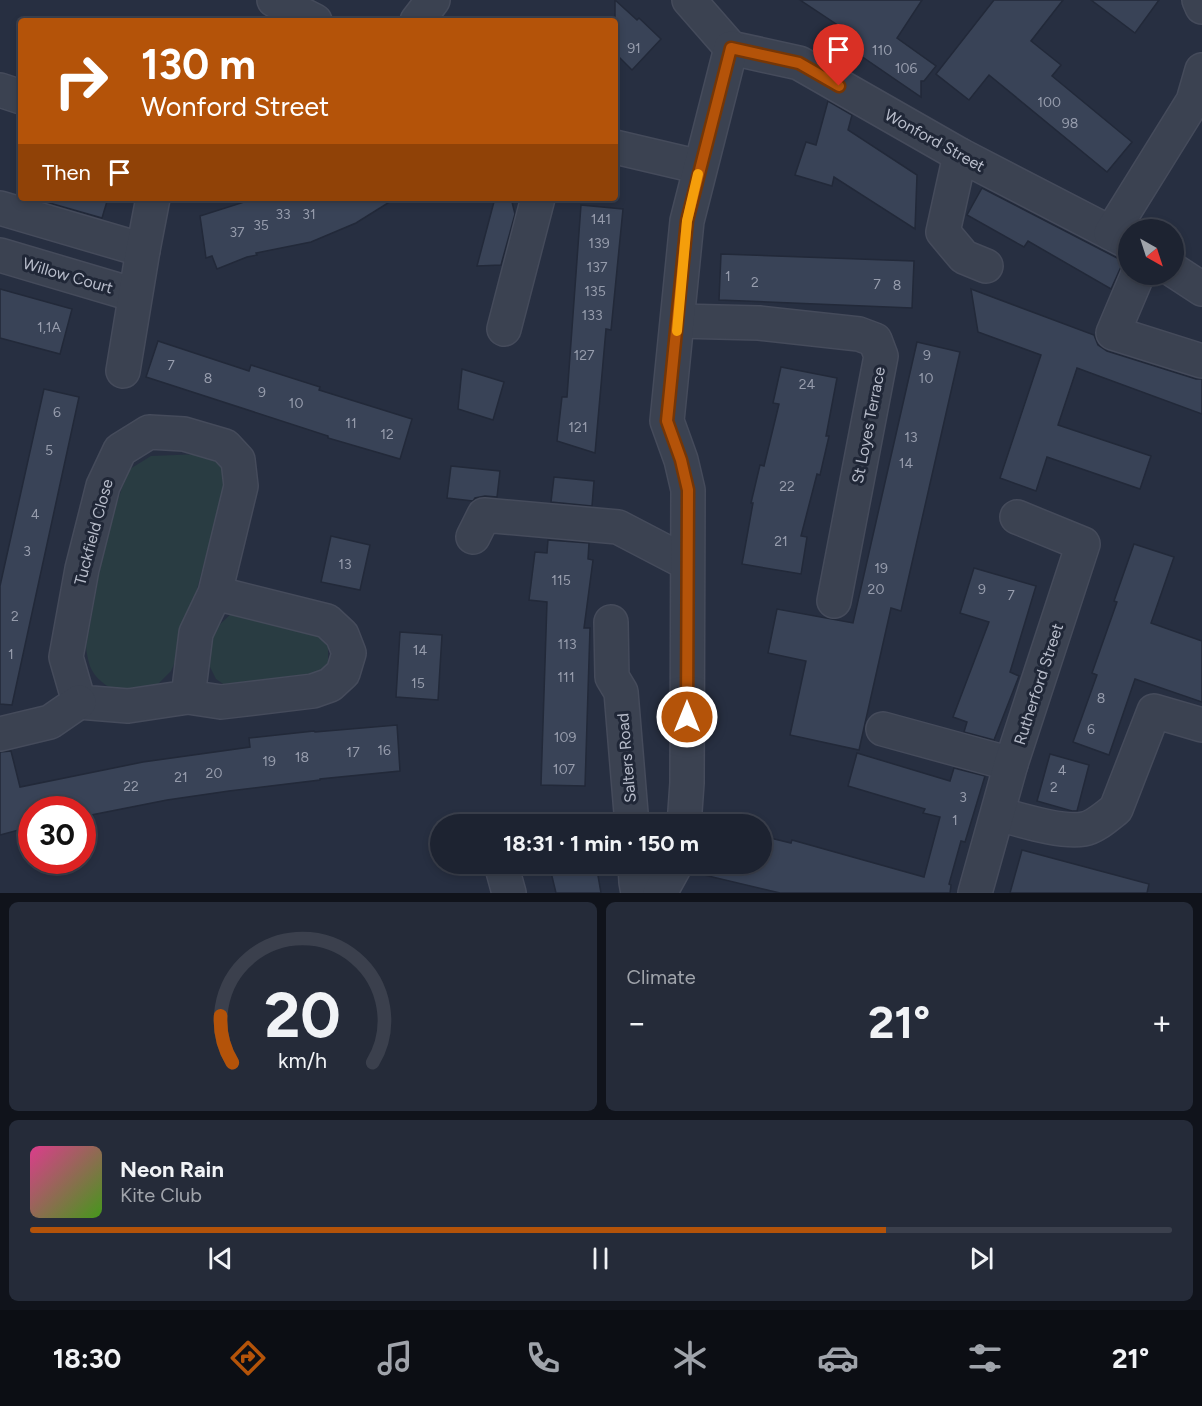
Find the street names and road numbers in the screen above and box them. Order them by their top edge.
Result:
street label: Wonford Street [881,105,988,176]
street label: Willow Court [21,254,115,297]
street label: St Loyes Terrace [848,365,889,485]
street label: Tuckfield Close [70,477,117,587]
street label: Rutherford Street [1010,621,1067,747]
street label: Salters Road [613,712,640,804]

